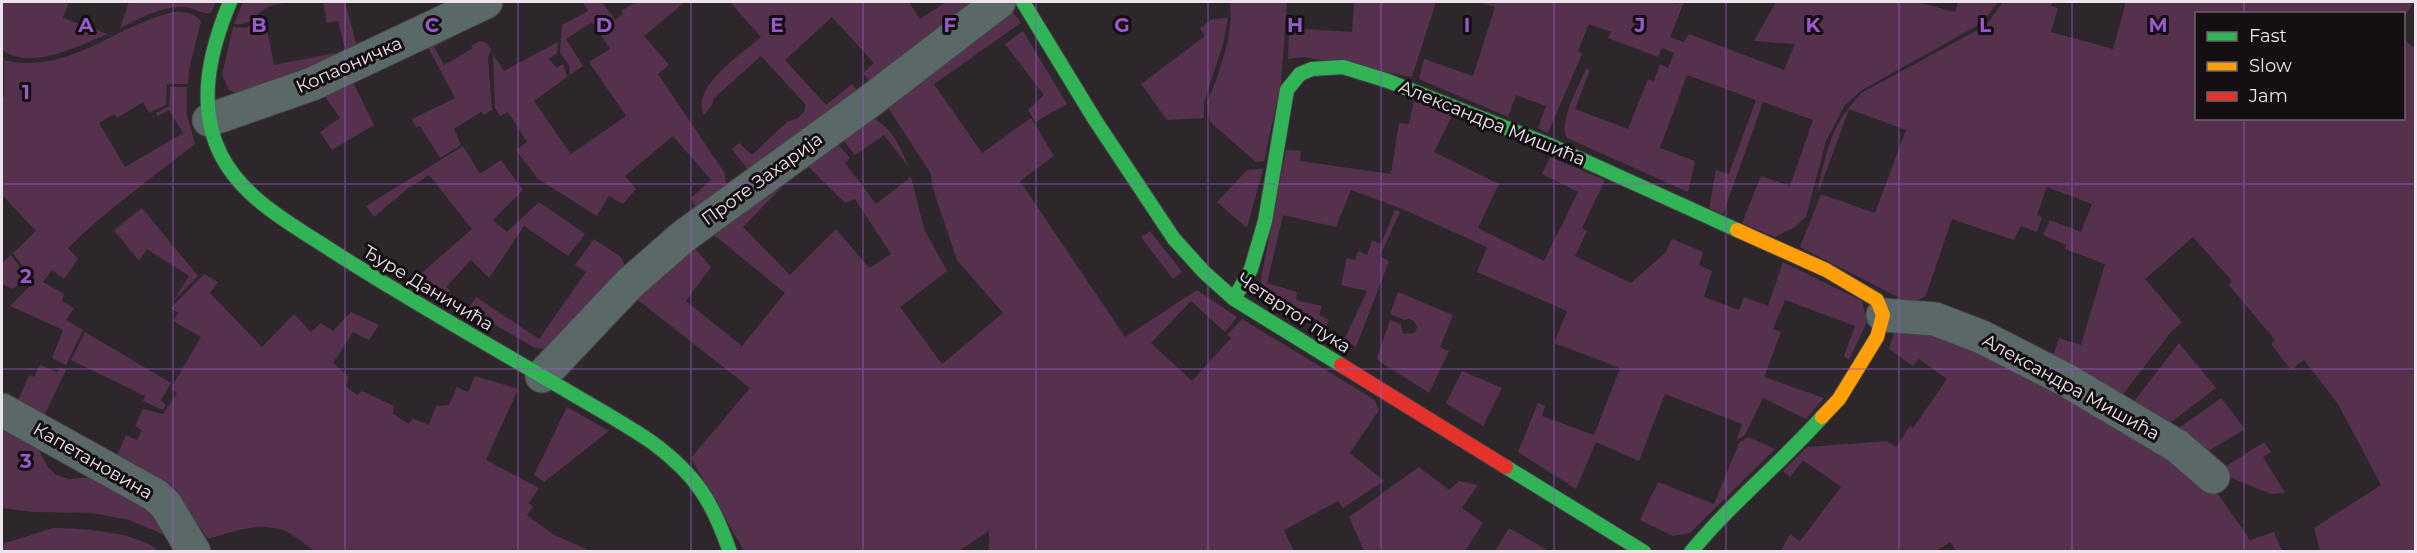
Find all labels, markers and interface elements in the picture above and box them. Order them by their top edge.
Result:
legend [2195,12,2405,120]
text: A [77,13,94,37]
text: B [251,13,267,37]
text: C [425,13,440,37]
text: D [596,13,612,37]
text: E [770,13,784,37]
text: F [944,13,957,37]
text: G [1114,13,1130,37]
text: H [1287,13,1303,37]
text: I [1464,13,1470,37]
text: J [1634,13,1645,37]
text: K [1806,13,1822,37]
text: L [1979,13,1991,37]
text: M [2148,13,2168,37]
text: Fast [2249,25,2287,47]
street label: Копаоничка [293,32,405,98]
text: Slow [2249,55,2292,77]
street label: Александра Мишића [1395,75,1589,171]
text: 1 [22,80,30,104]
text: Jam [2248,85,2288,107]
street label: Проте Захарија [697,128,827,230]
street label: Ђуре Даничића [359,240,497,336]
text: 2 [20,264,32,288]
street label: Четвртог пука [1233,268,1355,358]
street label: Александра Мишића [1978,329,2164,445]
street label: Капетановина [29,418,157,504]
text: 3 [19,449,32,473]

